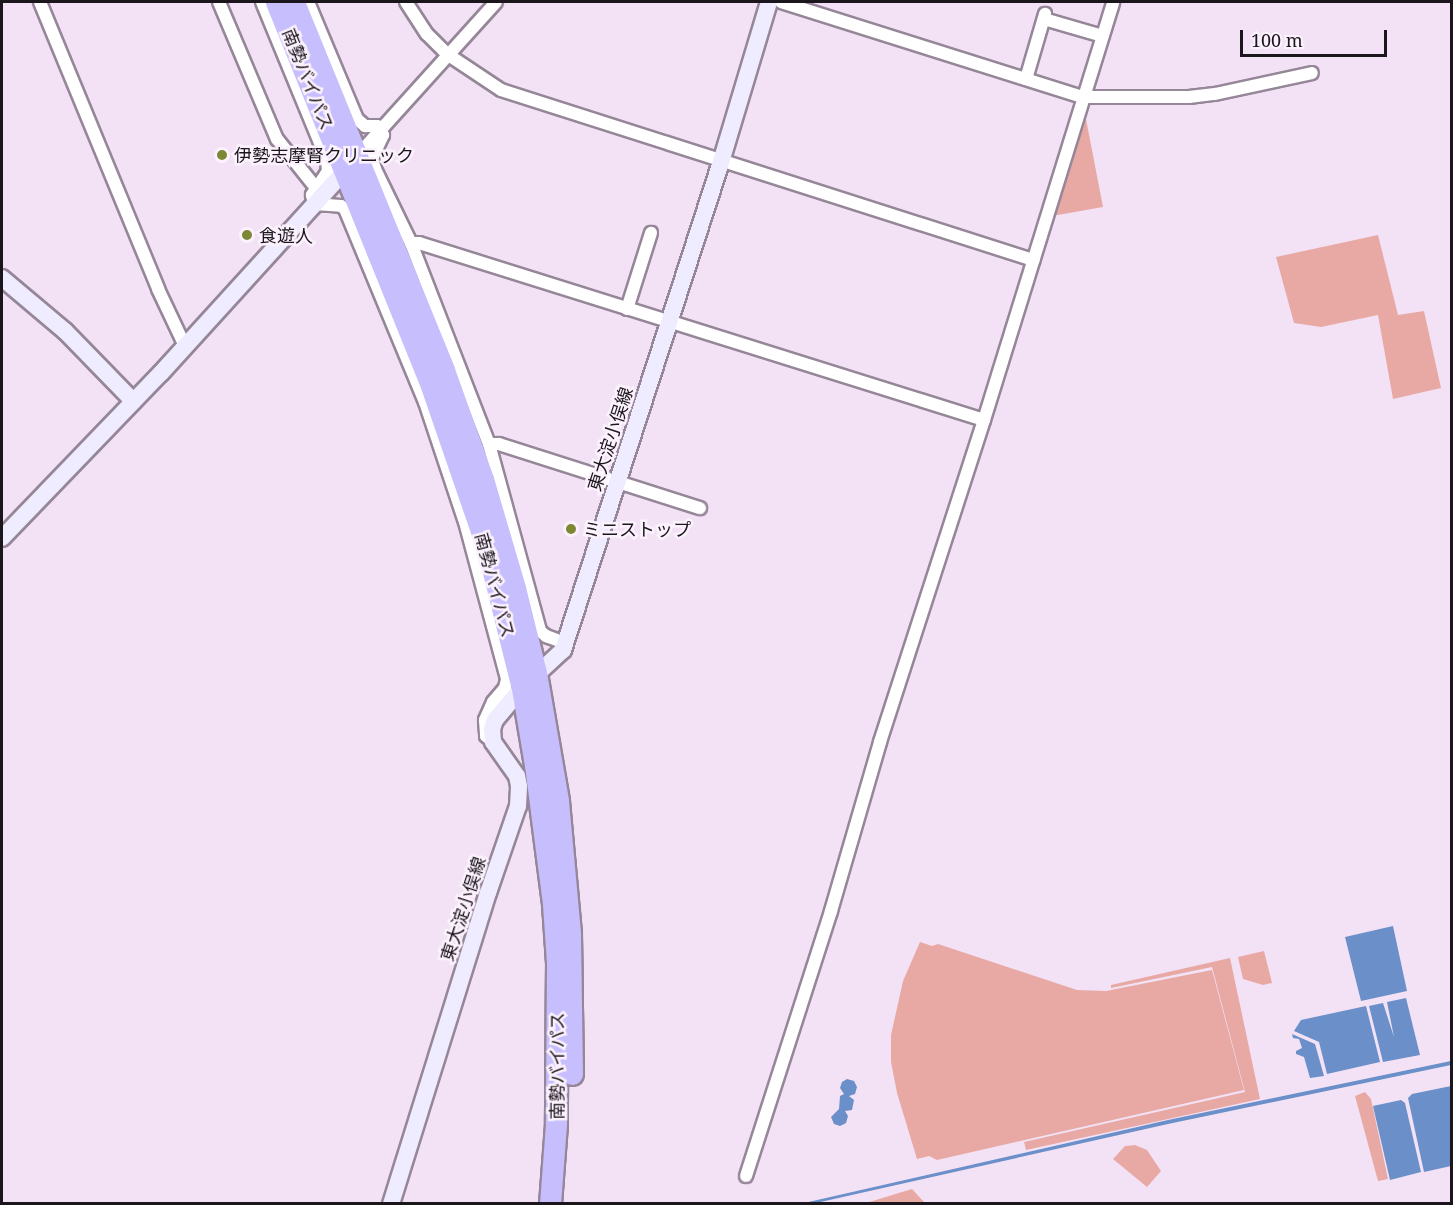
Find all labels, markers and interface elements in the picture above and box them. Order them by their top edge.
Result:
scale bar [1243,18,1390,56]
street label: 南勢バイパス [278,25,338,133]
text: 100 m [1251,28,1303,52]
place label: 伊勢志摩腎クリニック [234,144,414,166]
marker: 伊勢志摩腎クリニック [215,148,229,162]
place label: 食遊人 [259,224,313,246]
marker: 食遊人 [240,228,254,242]
street label: 東大淀小俣線 [583,384,637,494]
place label: ミニストップ [583,518,691,540]
marker: ミニストップ [564,522,578,536]
street label: 南勢バイパス [471,530,519,640]
street label: 東大淀小俣線 [436,854,490,964]
street label: 南勢バイパス [546,1012,568,1120]

